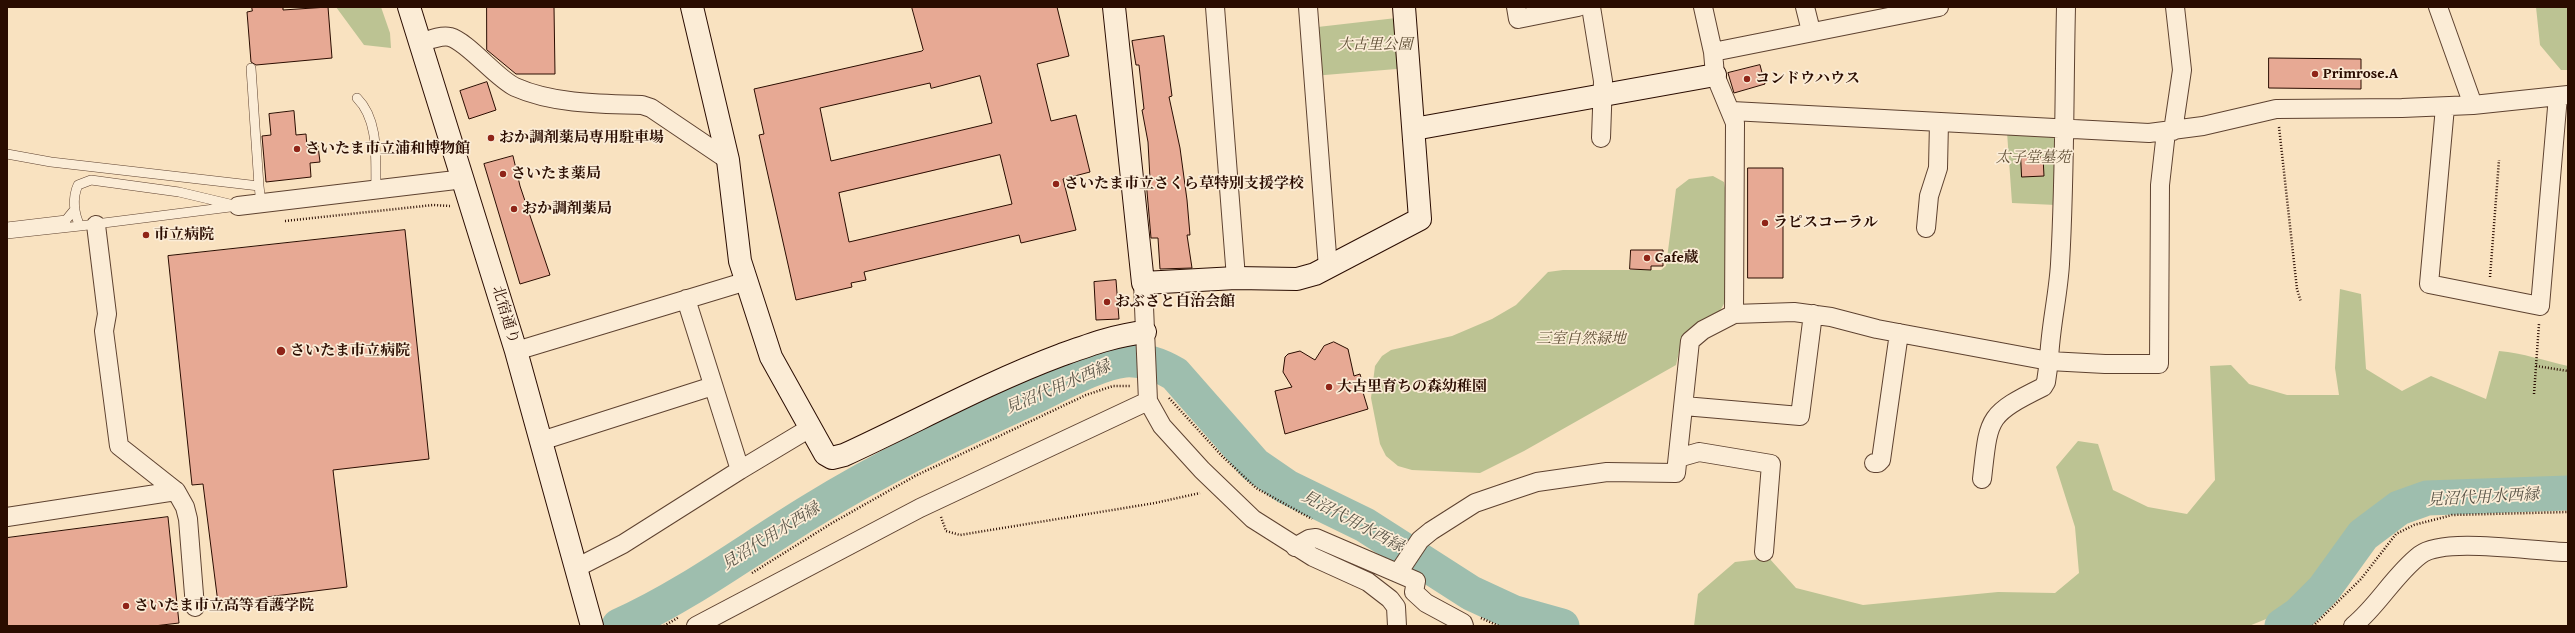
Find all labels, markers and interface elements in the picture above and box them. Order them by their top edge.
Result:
park label: 大古里公園 [1338,36,1412,54]
place label: Primrose.A [2323,65,2398,83]
marker: Primrose.A [2310,69,2320,79]
place label: コンドウハウス [1755,70,1860,88]
marker: コンドウハウス [1742,74,1752,84]
place label: おか調剤薬局専用駐車場 [499,129,664,147]
marker: おか調剤薬局専用駐車場 [486,133,496,143]
place label: さいたま市立浦和博物館 [305,140,470,158]
marker: さいたま市立浦和博物館 [292,144,302,154]
park label: 太子堂墓苑 [1996,149,2070,167]
place label: さいたま薬局 [511,165,601,183]
marker: さいたま薬局 [498,169,508,179]
place label: さいたま市立さくら草特別支援学校 [1064,175,1304,193]
marker: さいたま市立さくら草特別支援学校 [1051,179,1061,189]
place label: おか調剤薬局 [522,200,612,218]
marker: おか調剤薬局 [509,204,519,214]
place label: ラピスコーラル [1773,214,1878,232]
marker: ラピスコーラル [1760,218,1770,228]
place label: 市立病院 [154,226,214,244]
marker: 市立病院 [141,230,151,240]
place label: Cafe蔵 [1655,249,1699,267]
marker: Cafe蔵 [1642,253,1652,263]
street label: 北宿通り [488,284,522,346]
place label: おぶさと自治会館 [1115,293,1235,311]
marker: おぶさと自治会館 [1102,297,1112,307]
park label: 三室自然緑地 [1536,330,1626,348]
place label: さいたま市立病院 [290,342,410,360]
marker: さいたま市立病院 [275,345,287,357]
water label: 見沼代用水西縁 [1003,357,1113,419]
place label: 大古里育ちの森幼稚園 [1337,378,1487,396]
marker: 大古里育ちの森幼稚園 [1324,382,1334,392]
water label: 見沼代用水西縁 [2427,485,2539,511]
water label: 見沼代用水西縁 [1298,487,1406,557]
water label: 見沼代用水西縁 [718,499,824,575]
place label: さいたま市立高等看護学院 [134,597,314,615]
marker: さいたま市立高等看護学院 [121,601,131,611]

